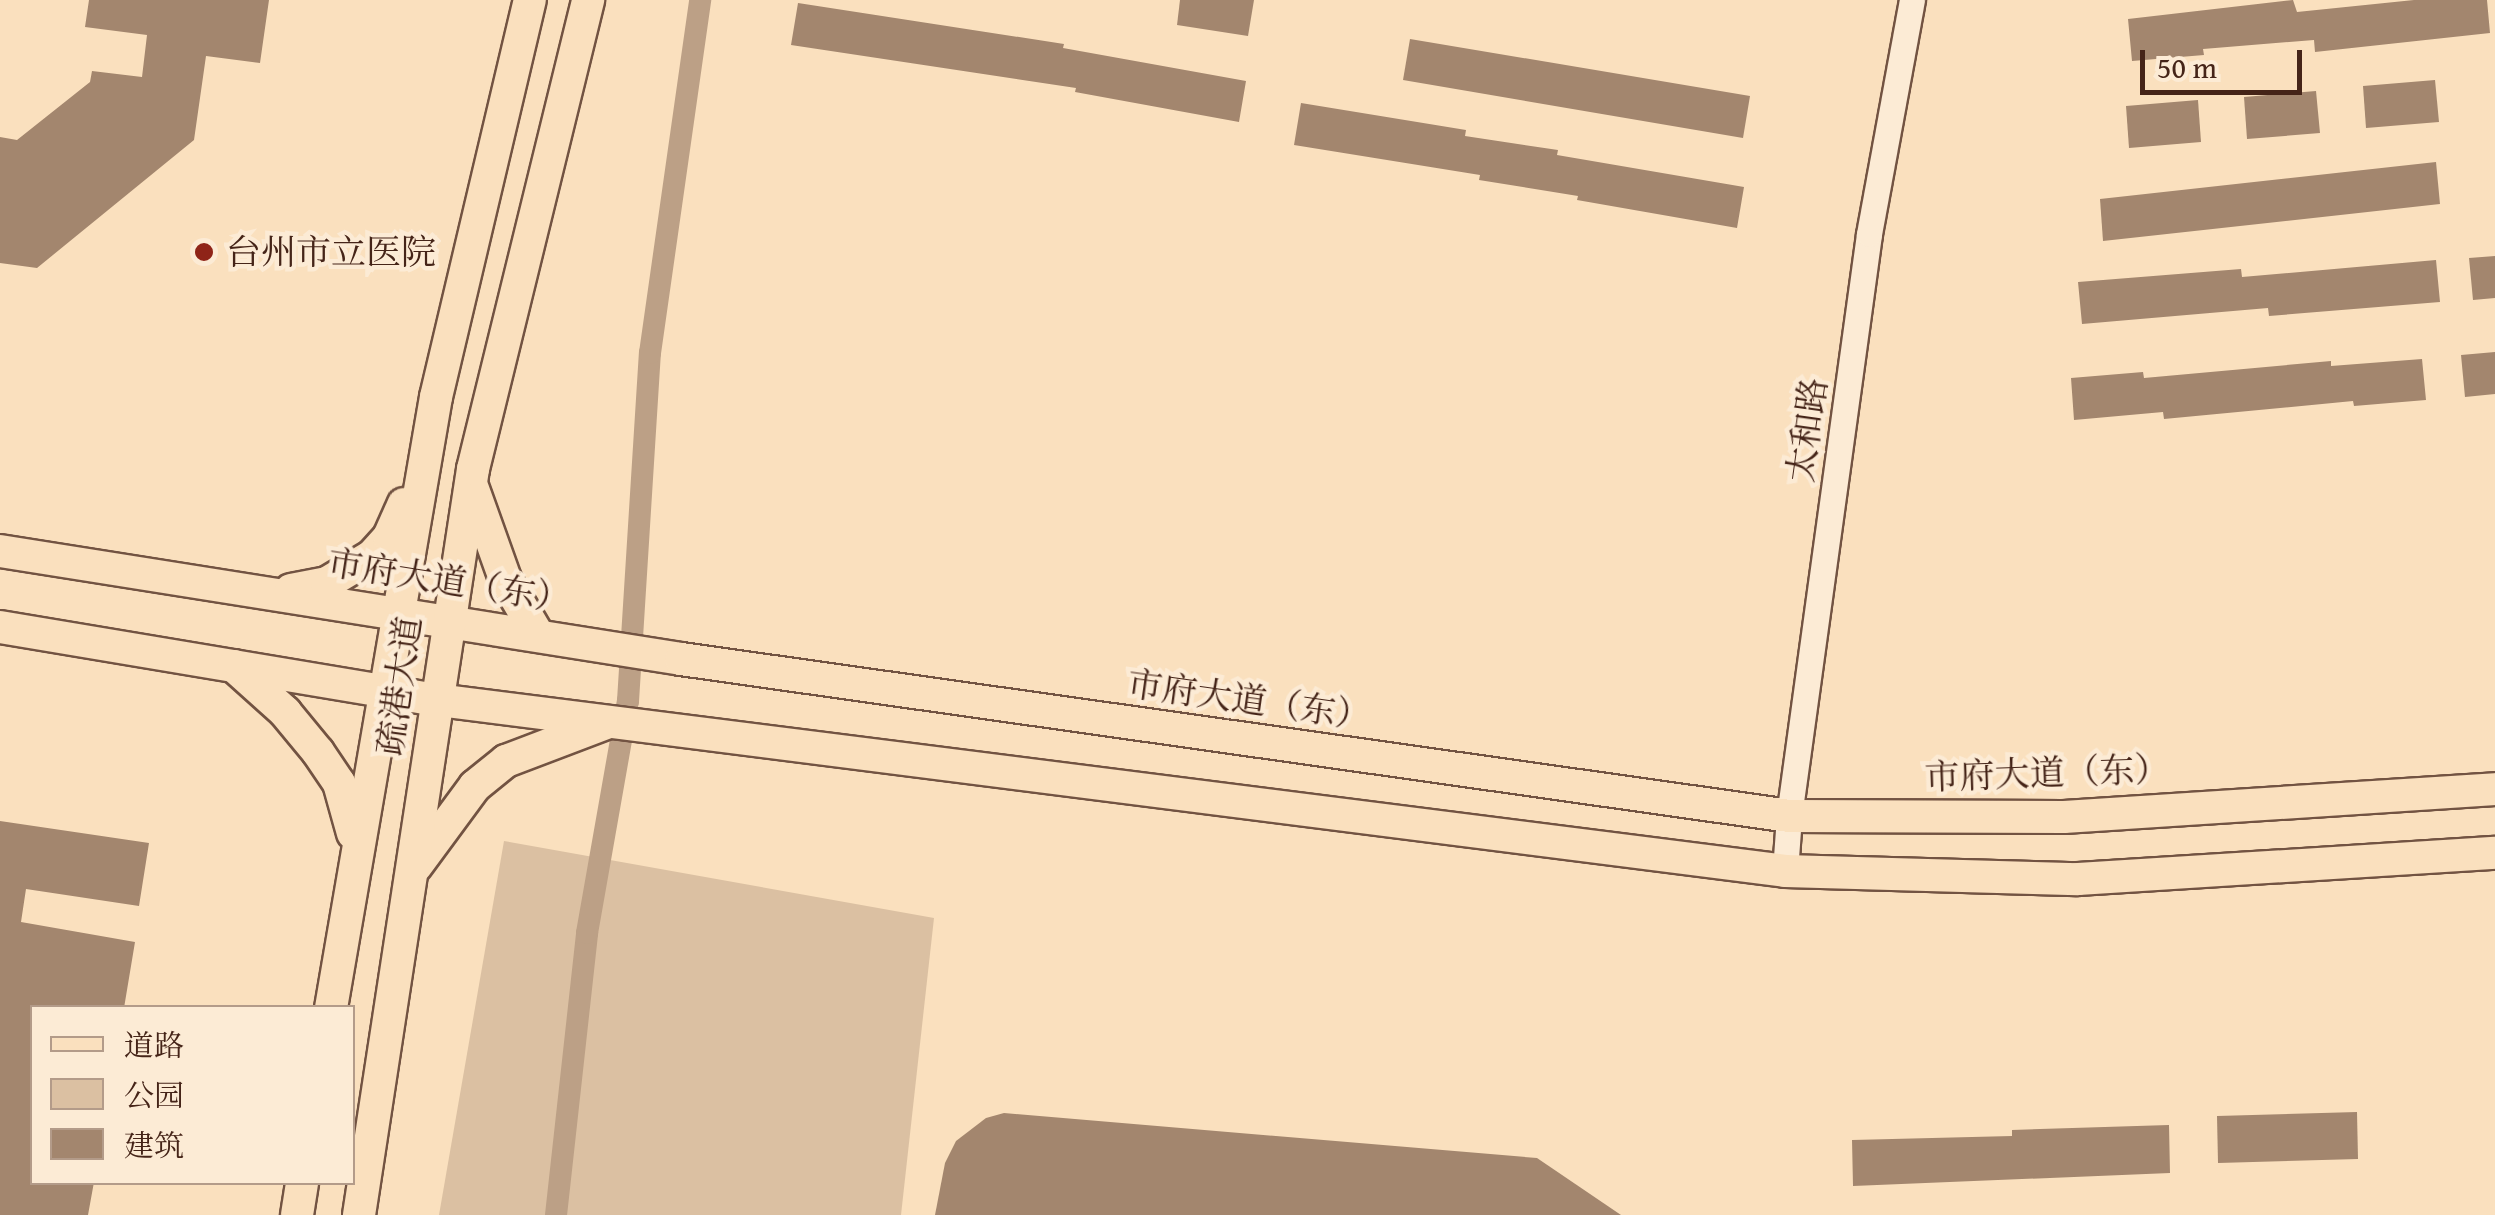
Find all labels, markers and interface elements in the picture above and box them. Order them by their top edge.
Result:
scale bar [2145,30,2308,92]
text: 50 m [2157,45,2217,89]
place label: 台州市立医院 [226,231,436,273]
marker: 台州市立医院 [191,239,217,265]
street label: 太和路 [1779,375,1835,485]
street label: 市府大道（东） [325,541,573,621]
street label: 疏港大道 [368,614,430,758]
street label: 市府大道（东） [1125,662,1373,738]
street label: 市府大道（东） [1924,748,2170,798]
legend [30,1005,355,1185]
text: 道路 [124,1023,184,1067]
text: 公园 [124,1073,184,1117]
text: 建筑 [124,1123,184,1167]

